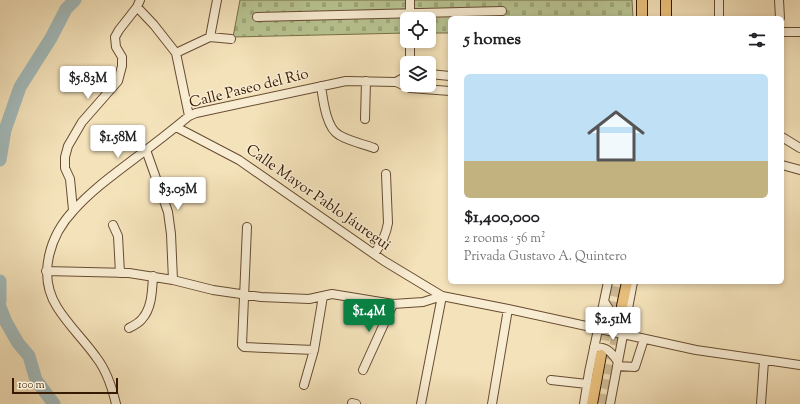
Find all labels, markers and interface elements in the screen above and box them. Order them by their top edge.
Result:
map controls [400,12,436,92]
button: locate [400,12,436,48]
text: 5 homes [464,28,521,52]
icon: filters [746,29,768,51]
button: layers [400,56,436,92]
street label: Calle Paseo del Río [187,64,311,114]
pin: $5.83M [55,66,121,100]
text: $5.83M [69,70,107,88]
icon: home [580,100,652,172]
pin: $1.58M [85,125,151,159]
text: $1.58M [99,129,137,147]
street label: Calle Mayor Pablo Jáuregui [241,140,395,256]
pin: $3.05M [145,177,211,211]
text: $3.05M [159,181,197,199]
text: $1,400,000 [464,206,540,230]
text: 2 rooms · 56 m² [464,230,545,248]
text: Privada Gustavo A. Quintero [464,248,627,266]
pin: $1.4M [341,299,397,333]
text: $1.4M [352,303,386,321]
pin: $2.51M [580,307,646,341]
text: $2.51M [594,311,632,329]
scale bar [12,376,118,395]
text: 100 m [18,377,45,393]

